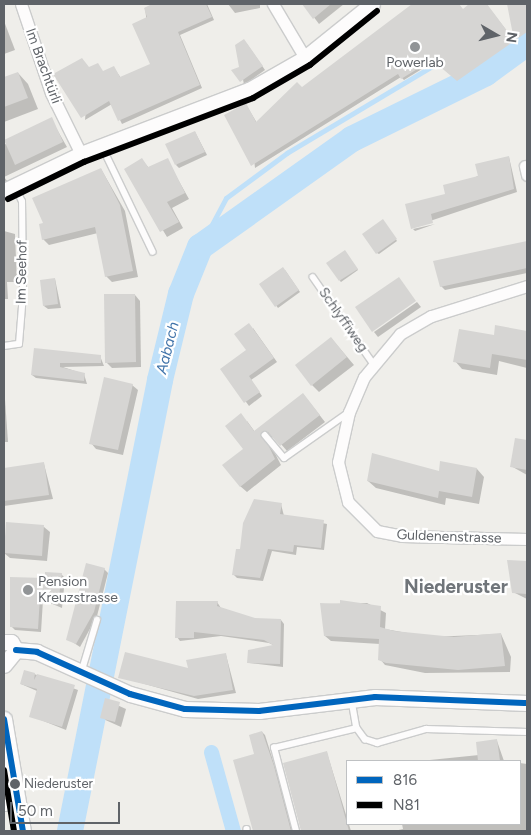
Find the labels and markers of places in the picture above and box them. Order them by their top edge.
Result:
marker: Powerlab [409,41,421,53]
place label: Powerlab [386,55,444,71]
place label: Pension Kreuzstrasse [38,574,118,606]
marker: Pension Kreuzstrasse [22,584,34,596]
place label: Niederuster [24,776,93,792]
marker: Niederuster [10,779,20,789]

